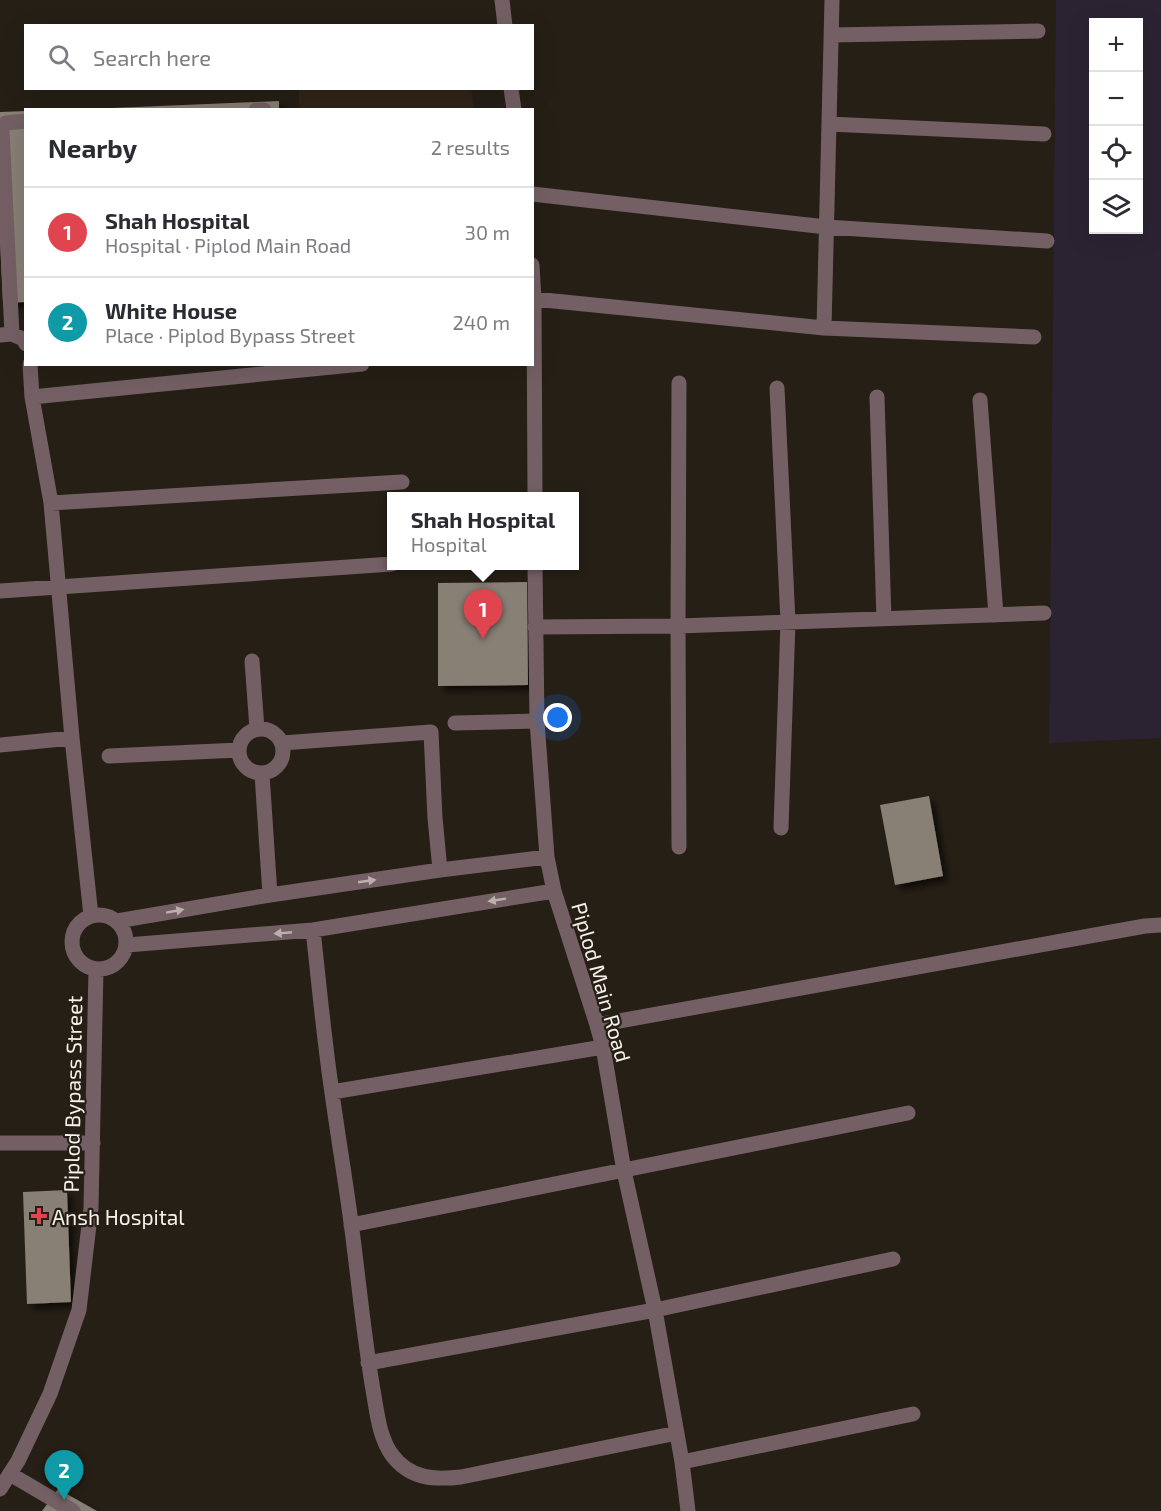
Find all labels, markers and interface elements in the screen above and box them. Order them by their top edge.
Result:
map controls [1089,18,1143,234]
button: + [1089,18,1143,72]
search box [24,24,534,90]
icon: search [45,41,78,74]
text: Search here [93,44,211,70]
button: − [1089,72,1143,126]
button: locate [1089,126,1143,180]
text: Nearby [48,132,137,163]
text: 2 results [431,135,510,159]
button: layers [1089,180,1143,234]
text: Shah Hospital [105,207,250,233]
text: 1 [63,220,72,244]
text: 30 m [465,220,510,244]
text: Hospital · Piplod Main Road [105,233,351,257]
text: White House [105,297,237,323]
text: 2 [62,310,73,334]
text: 240 m [452,310,510,334]
text: Place · Piplod Bypass Street [105,323,355,347]
popup [387,492,579,570]
text: Shah Hospital [411,506,555,532]
text: Hospital [411,532,487,556]
pin: 1 [464,590,502,639]
your location [543,703,572,732]
one-way arrow [358,877,377,886]
one-way arrow [487,896,506,905]
street label: Piplod Main Road [567,899,637,1065]
one-way arrow [165,906,184,915]
one-way arrow [274,928,293,938]
street label: Piplod Bypass Street [58,995,86,1193]
place label: Ansh Hospital [52,1204,185,1229]
marker: Ansh Hospital [30,1207,48,1225]
pin: 2 [44,1450,84,1500]

